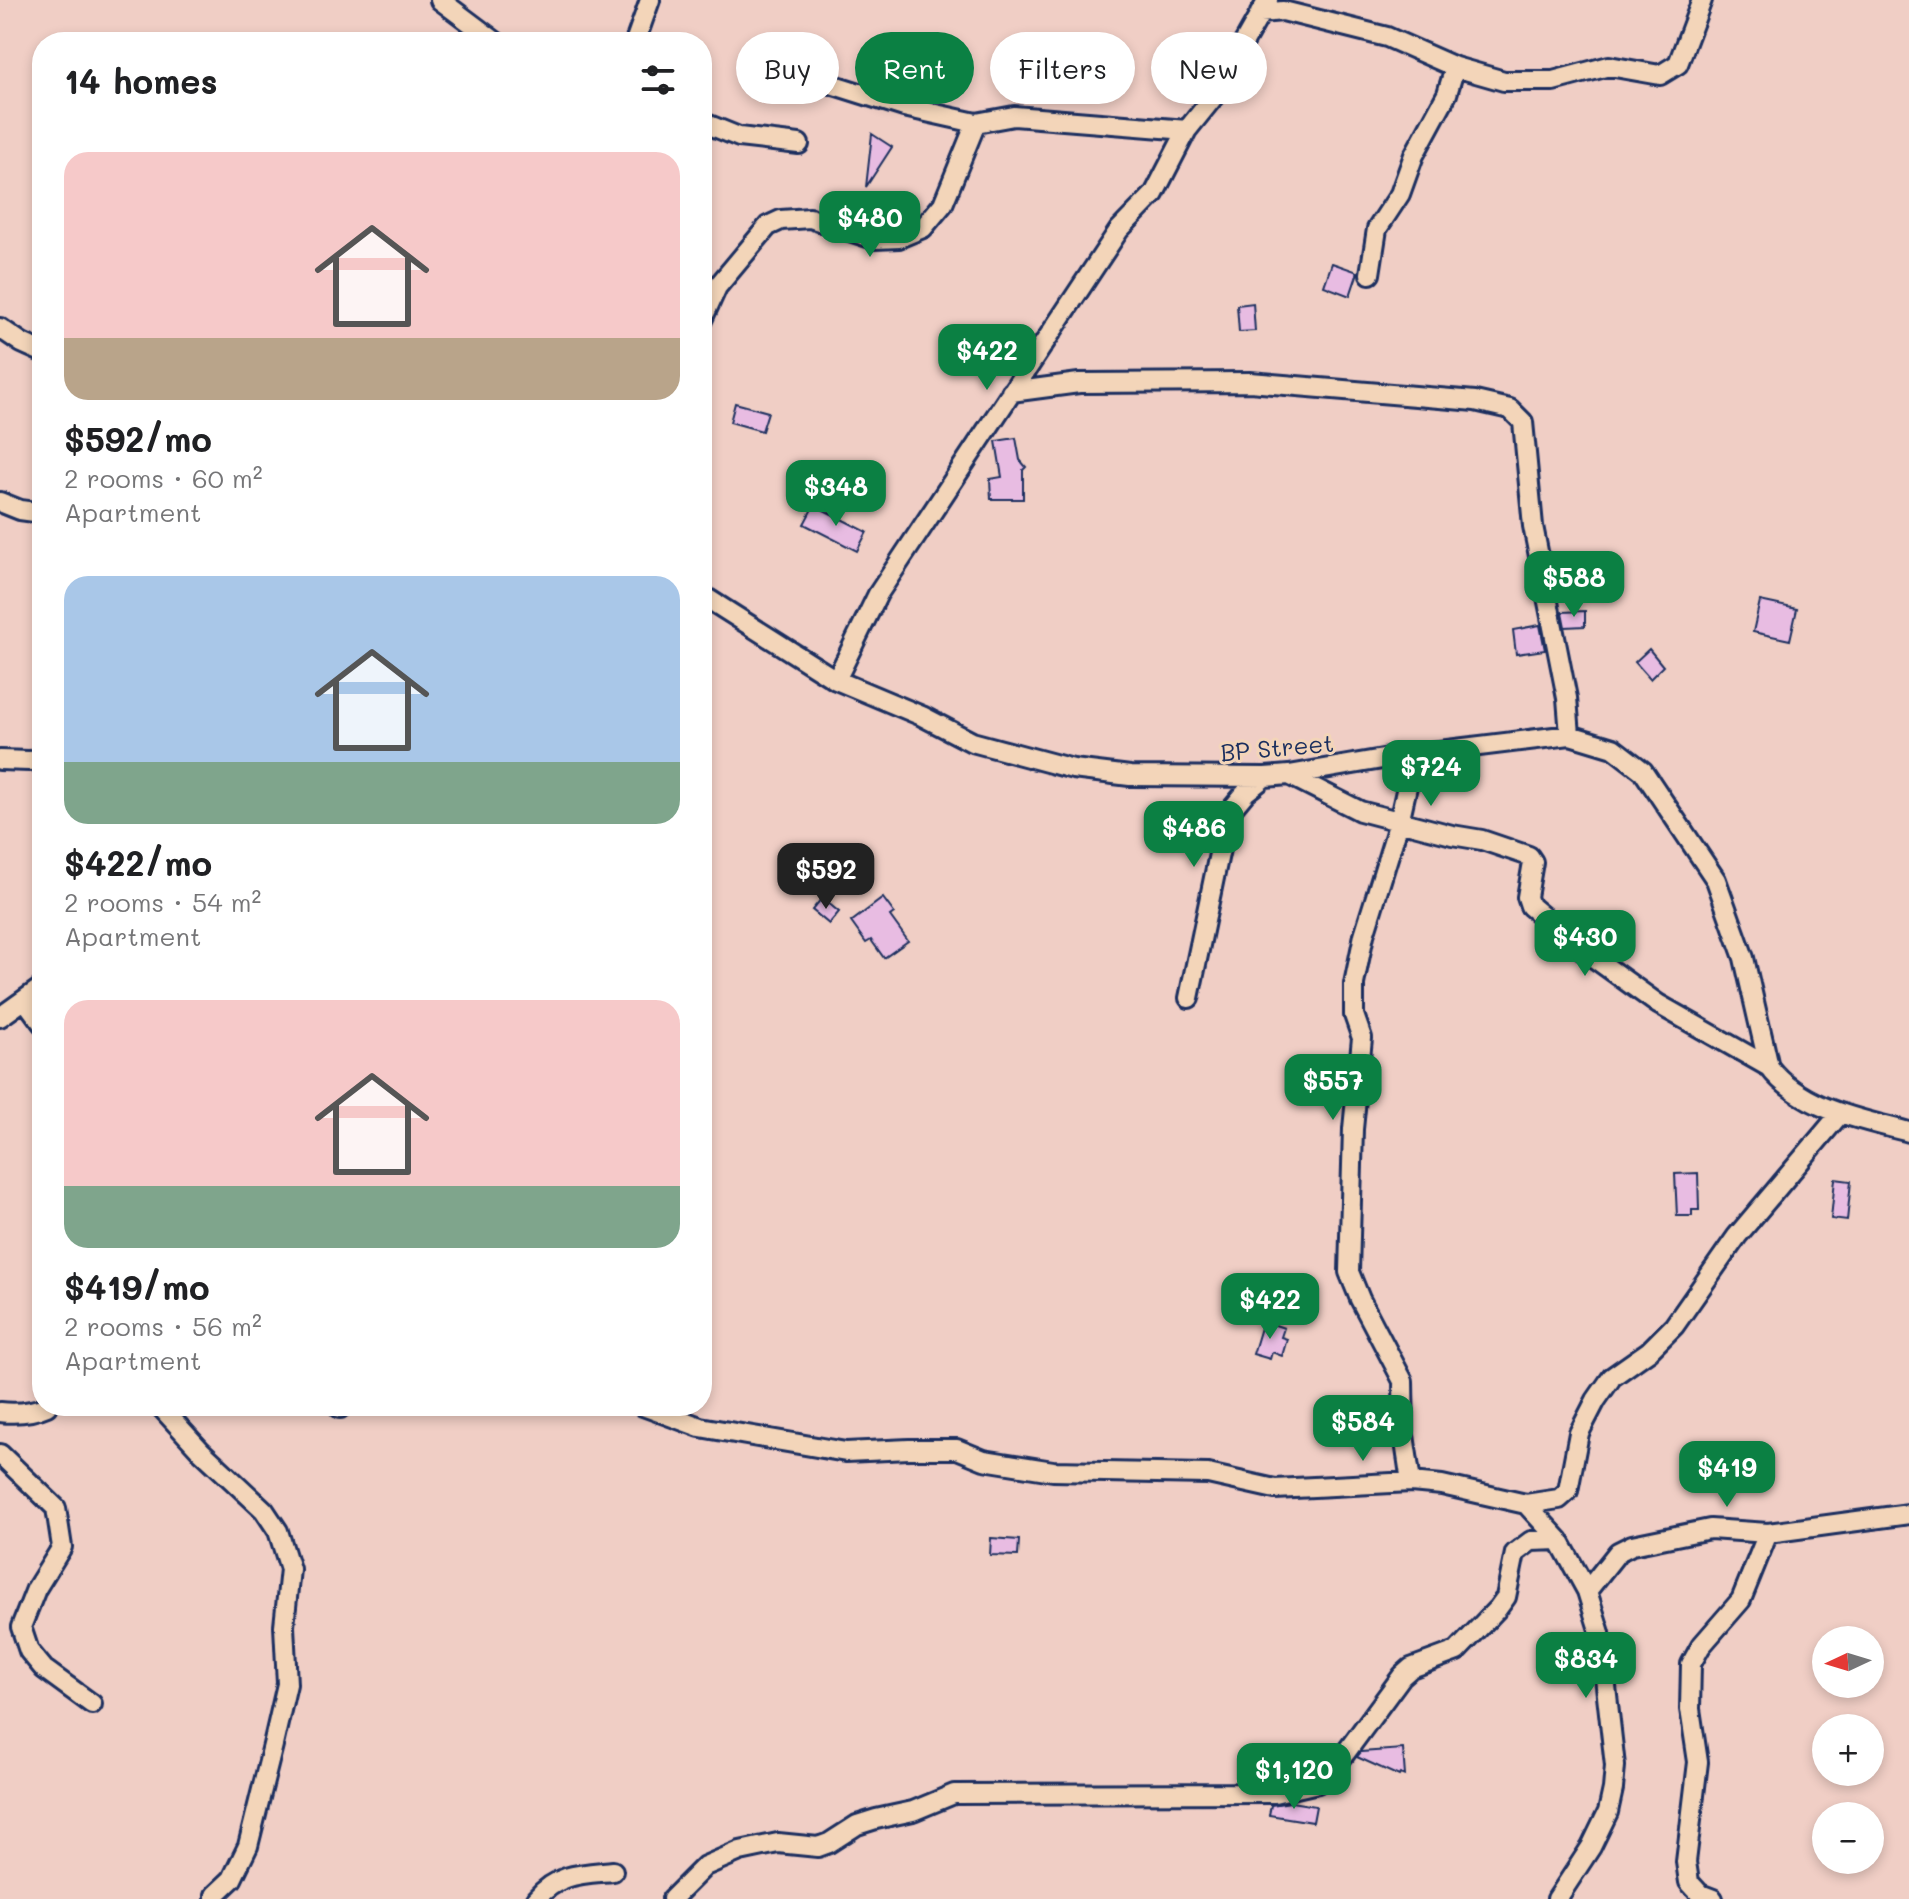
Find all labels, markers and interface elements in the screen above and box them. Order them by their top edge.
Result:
chip: Buy [736,32,839,104]
chip: Rent [855,32,974,104]
chip: Filters [990,32,1135,104]
chip: New [1151,32,1267,104]
text: 14 homes [64,58,218,103]
icon: filters [636,58,680,102]
pin: $480 [823,191,917,259]
text: $480 [837,200,903,234]
icon: home [300,204,444,348]
pin: $422 [940,324,1034,392]
text: $422 [956,333,1018,367]
text: $592/mo [64,416,212,461]
pin: $348 [789,460,883,528]
text: 2 rooms · 60 m² [64,461,263,495]
text: $348 [804,469,868,503]
text: Apartment [64,495,201,529]
pin: $588 [1527,551,1621,619]
text: $588 [1542,560,1606,594]
icon: home [300,628,444,772]
street label: BP Street [1219,727,1335,767]
pin: $724 [1384,740,1478,808]
text: $724 [1400,749,1462,783]
pin: $486 [1147,801,1241,869]
text: $486 [1162,810,1226,844]
text: $422/mo [64,840,212,885]
pin: $592 [779,843,873,911]
text: $592 [795,852,857,886]
text: 2 rooms · 54 m² [64,885,261,919]
pin: $430 [1538,910,1632,978]
text: Apartment [64,919,201,953]
text: $430 [1553,919,1617,953]
icon: home [300,1052,444,1196]
pin: $557 [1286,1054,1380,1122]
text: $557 [1303,1063,1363,1097]
text: $419/mo [64,1264,210,1309]
pin: $422 [1223,1273,1317,1341]
text: $422 [1239,1282,1301,1316]
text: 2 rooms · 56 m² [64,1309,262,1343]
text: Apartment [64,1343,201,1377]
pin: $584 [1316,1395,1410,1463]
text: $584 [1331,1404,1395,1438]
pin: $419 [1680,1441,1774,1509]
text: $419 [1697,1450,1757,1484]
north arrow [1812,1626,1884,1698]
map controls [1812,1626,1884,1874]
pin: $834 [1539,1632,1633,1700]
text: $834 [1554,1641,1618,1675]
button: + [1812,1714,1884,1786]
pin: $1,120 [1229,1743,1359,1811]
text: $1,120 [1255,1752,1333,1786]
button: − [1812,1802,1884,1874]

